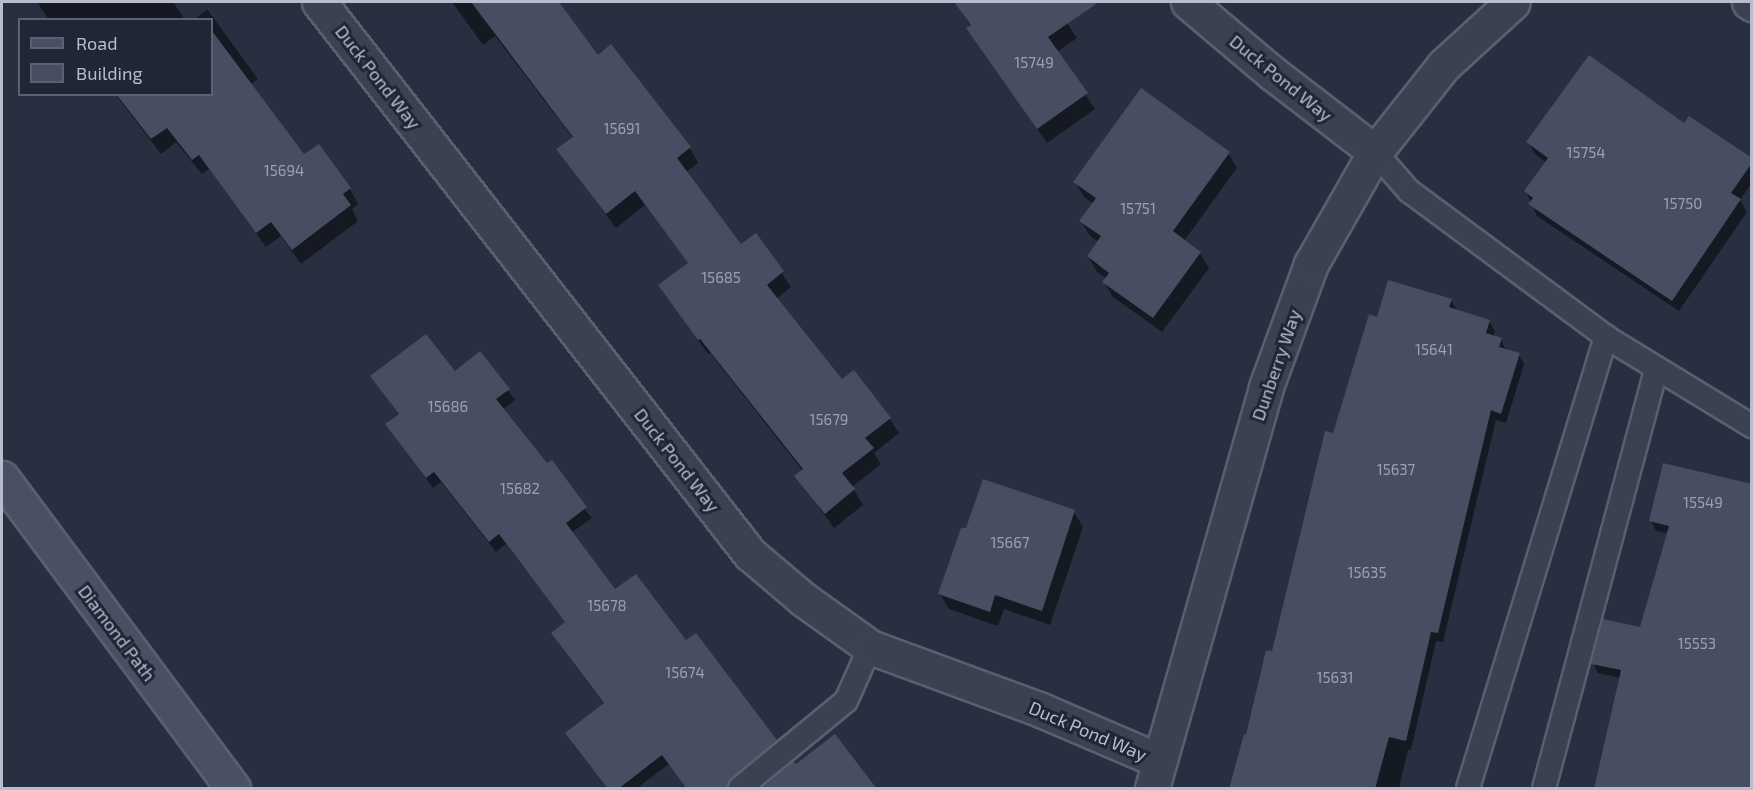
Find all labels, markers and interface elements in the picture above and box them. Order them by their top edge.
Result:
legend [18,18,213,96]
street label: Duck Pond Way [331,21,425,133]
street label: Duck Pond Way [1225,30,1337,126]
text: Road [76,32,117,54]
house number: 15749 [1014,54,1054,72]
text: Building [76,62,143,84]
house number: 15691 [603,120,641,138]
house number: 15754 [1567,144,1605,162]
house number: 15694 [264,162,304,180]
house number: 15750 [1664,195,1702,213]
house number: 15751 [1120,200,1156,218]
house number: 15685 [701,269,741,287]
street label: Dunberry Way [1247,306,1305,424]
house number: 15641 [1415,341,1453,359]
house number: 15686 [428,398,468,416]
street label: Duck Pond Way [630,404,724,516]
house number: 15679 [810,411,848,429]
house number: 15637 [1377,461,1415,479]
house number: 15682 [500,480,540,498]
house number: 15549 [1683,494,1723,512]
house number: 15667 [991,534,1029,552]
house number: 15635 [1348,564,1386,582]
street label: Diamond Path [74,581,160,685]
house number: 15678 [587,597,627,615]
house number: 15553 [1678,635,1716,653]
house number: 15674 [665,664,705,682]
house number: 15631 [1317,669,1353,687]
street label: Duck Pond Way [1026,696,1150,766]

